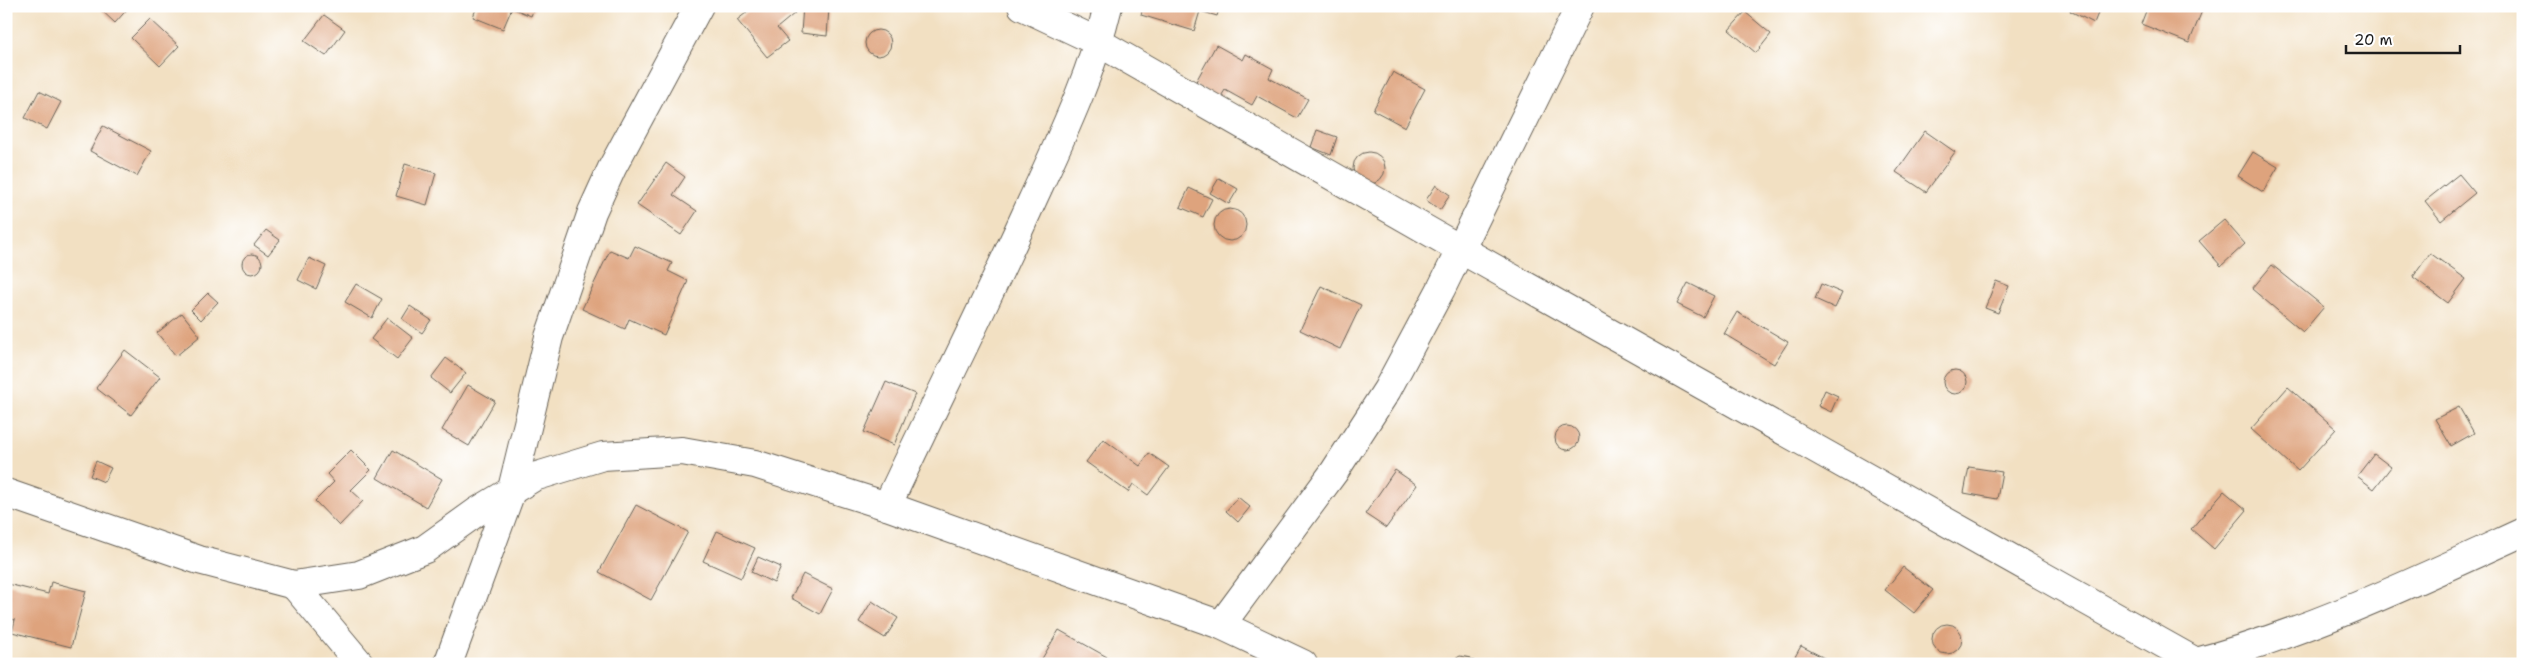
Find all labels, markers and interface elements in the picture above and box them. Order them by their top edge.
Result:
scale bar [2346,22,2460,54]
text: 20 m [2354,30,2393,50]

